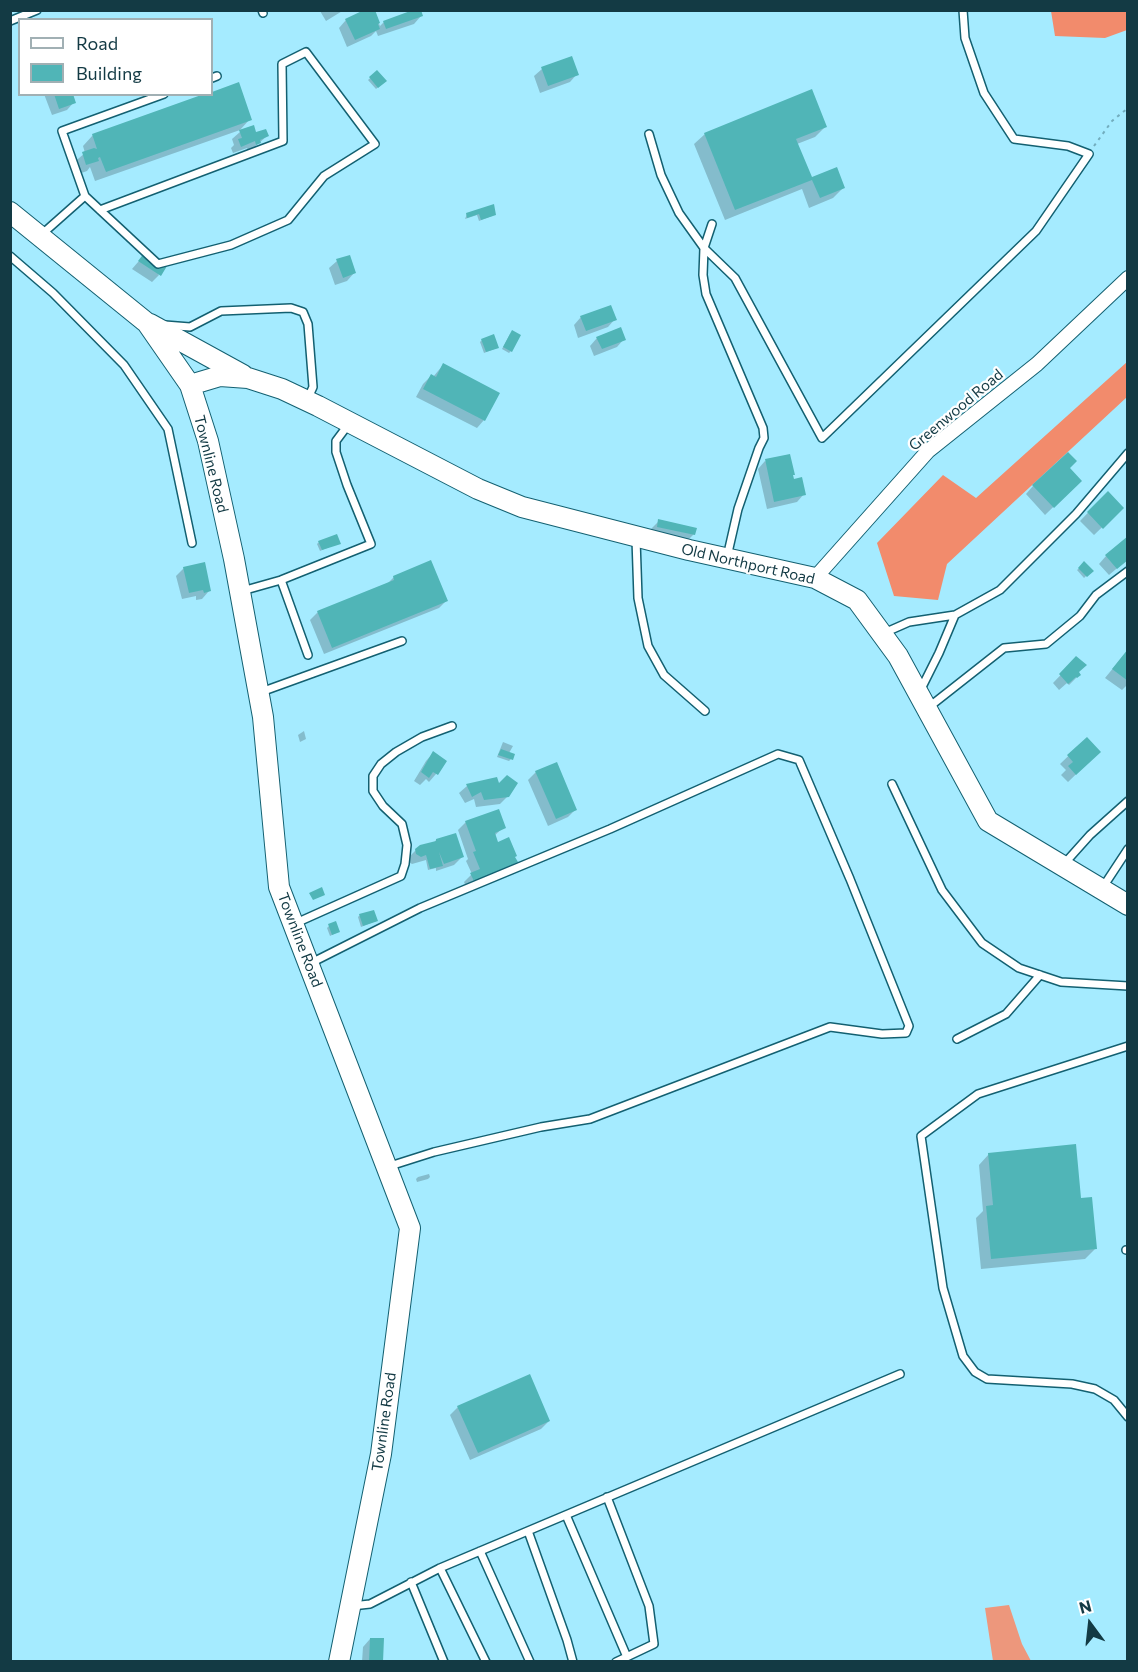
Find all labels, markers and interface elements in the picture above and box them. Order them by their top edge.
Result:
legend [18,18,213,96]
text: Road [76,32,118,54]
text: Building [76,62,142,84]
street label: Greenwood Road [905,365,1007,455]
street label: Townline Road [190,413,232,515]
street label: Old Northport Road [679,540,817,588]
street label: Townline Road [274,890,326,990]
street label: Townline Road [368,1371,400,1473]
north arrow [1060,1594,1120,1654]
text: N [1077,1595,1093,1617]

